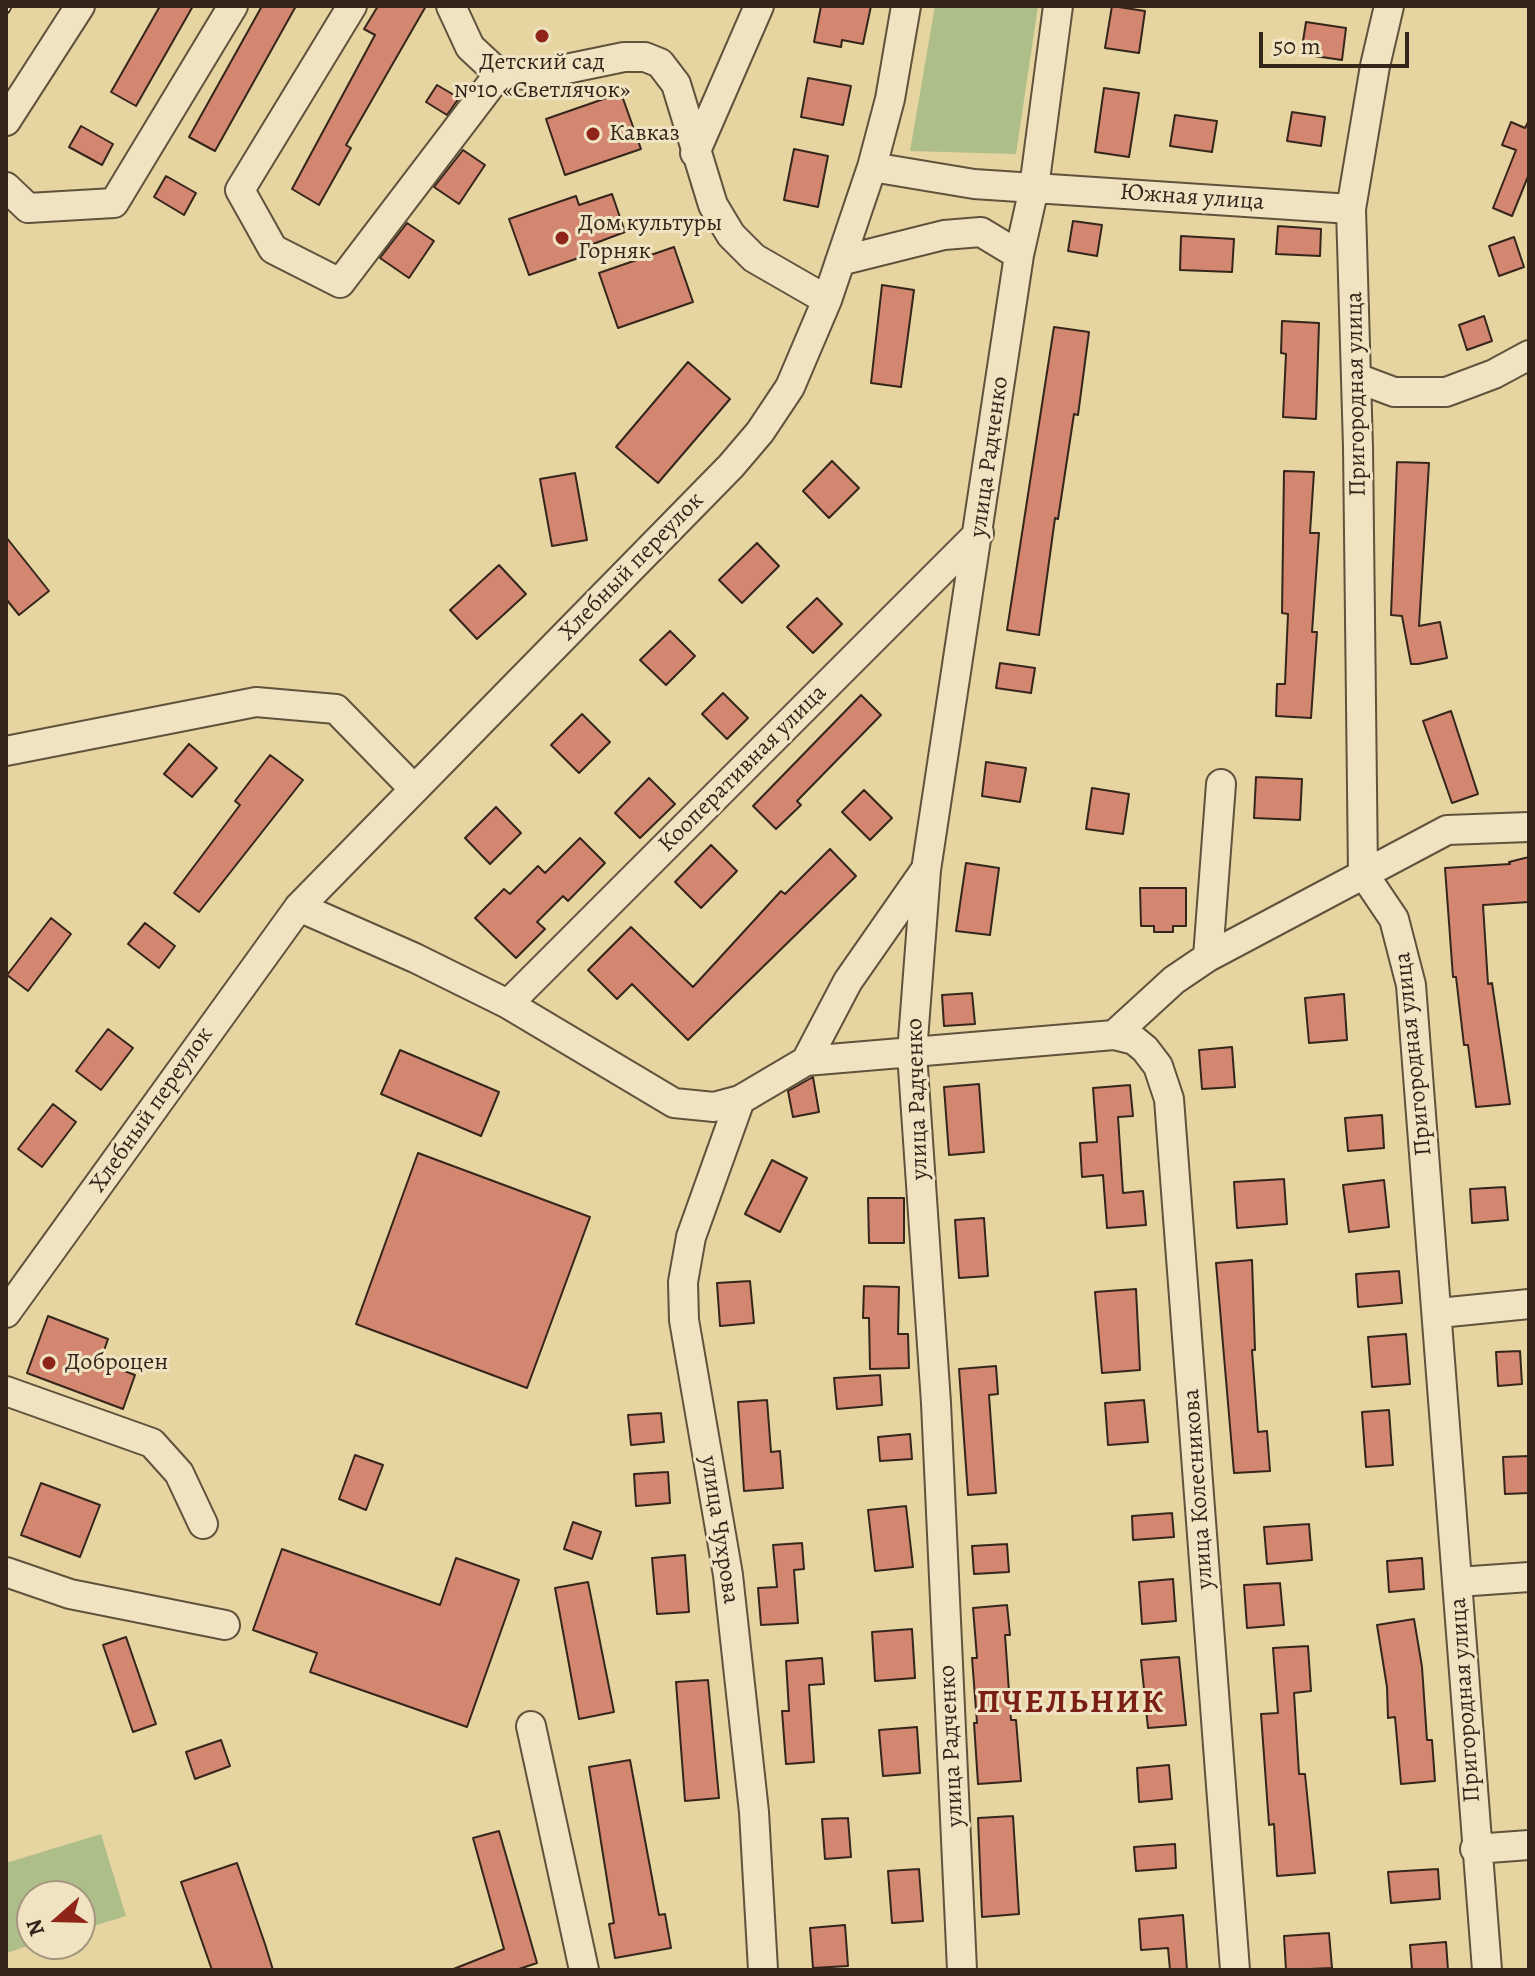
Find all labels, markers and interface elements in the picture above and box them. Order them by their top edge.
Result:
scale bar [1263,16,1413,66]
marker: Детский сад №10 «Светлячок» [533,27,551,45]
text: 50 m [1273,30,1321,62]
place label: Детский сад №10 «Светлячок» [454,49,630,105]
place label: Кавказ [609,120,680,148]
marker: Кавказ [584,125,602,143]
street label: Южная улица [1119,179,1265,217]
place label: Дом культуры Горняк [578,210,722,266]
marker: Дом культуры Горняк [553,229,571,247]
street label: Пригородная улица [1341,291,1373,497]
street label: улица Радченко [964,375,1016,539]
street label: Хлебный переулок [554,487,710,647]
street label: Кооперативная улица [653,679,833,859]
street label: Пригородная улица [1389,951,1439,1157]
street label: улица Радченко [901,1017,935,1181]
street label: Хлебный переулок [84,1022,220,1198]
place label: Доброцен [65,1349,168,1377]
marker: Доброцен [40,1354,58,1372]
street label: улица Колесникова [1178,1388,1220,1590]
street label: улица Чухрова [693,1454,745,1606]
street label: Пригородная улица [1444,1597,1488,1803]
street label: улица Радченко [933,1664,971,1828]
district label: ПЧЕЛЬНИК [977,1685,1165,1723]
north arrow [16,1880,96,1960]
text: N [18,1915,52,1940]

